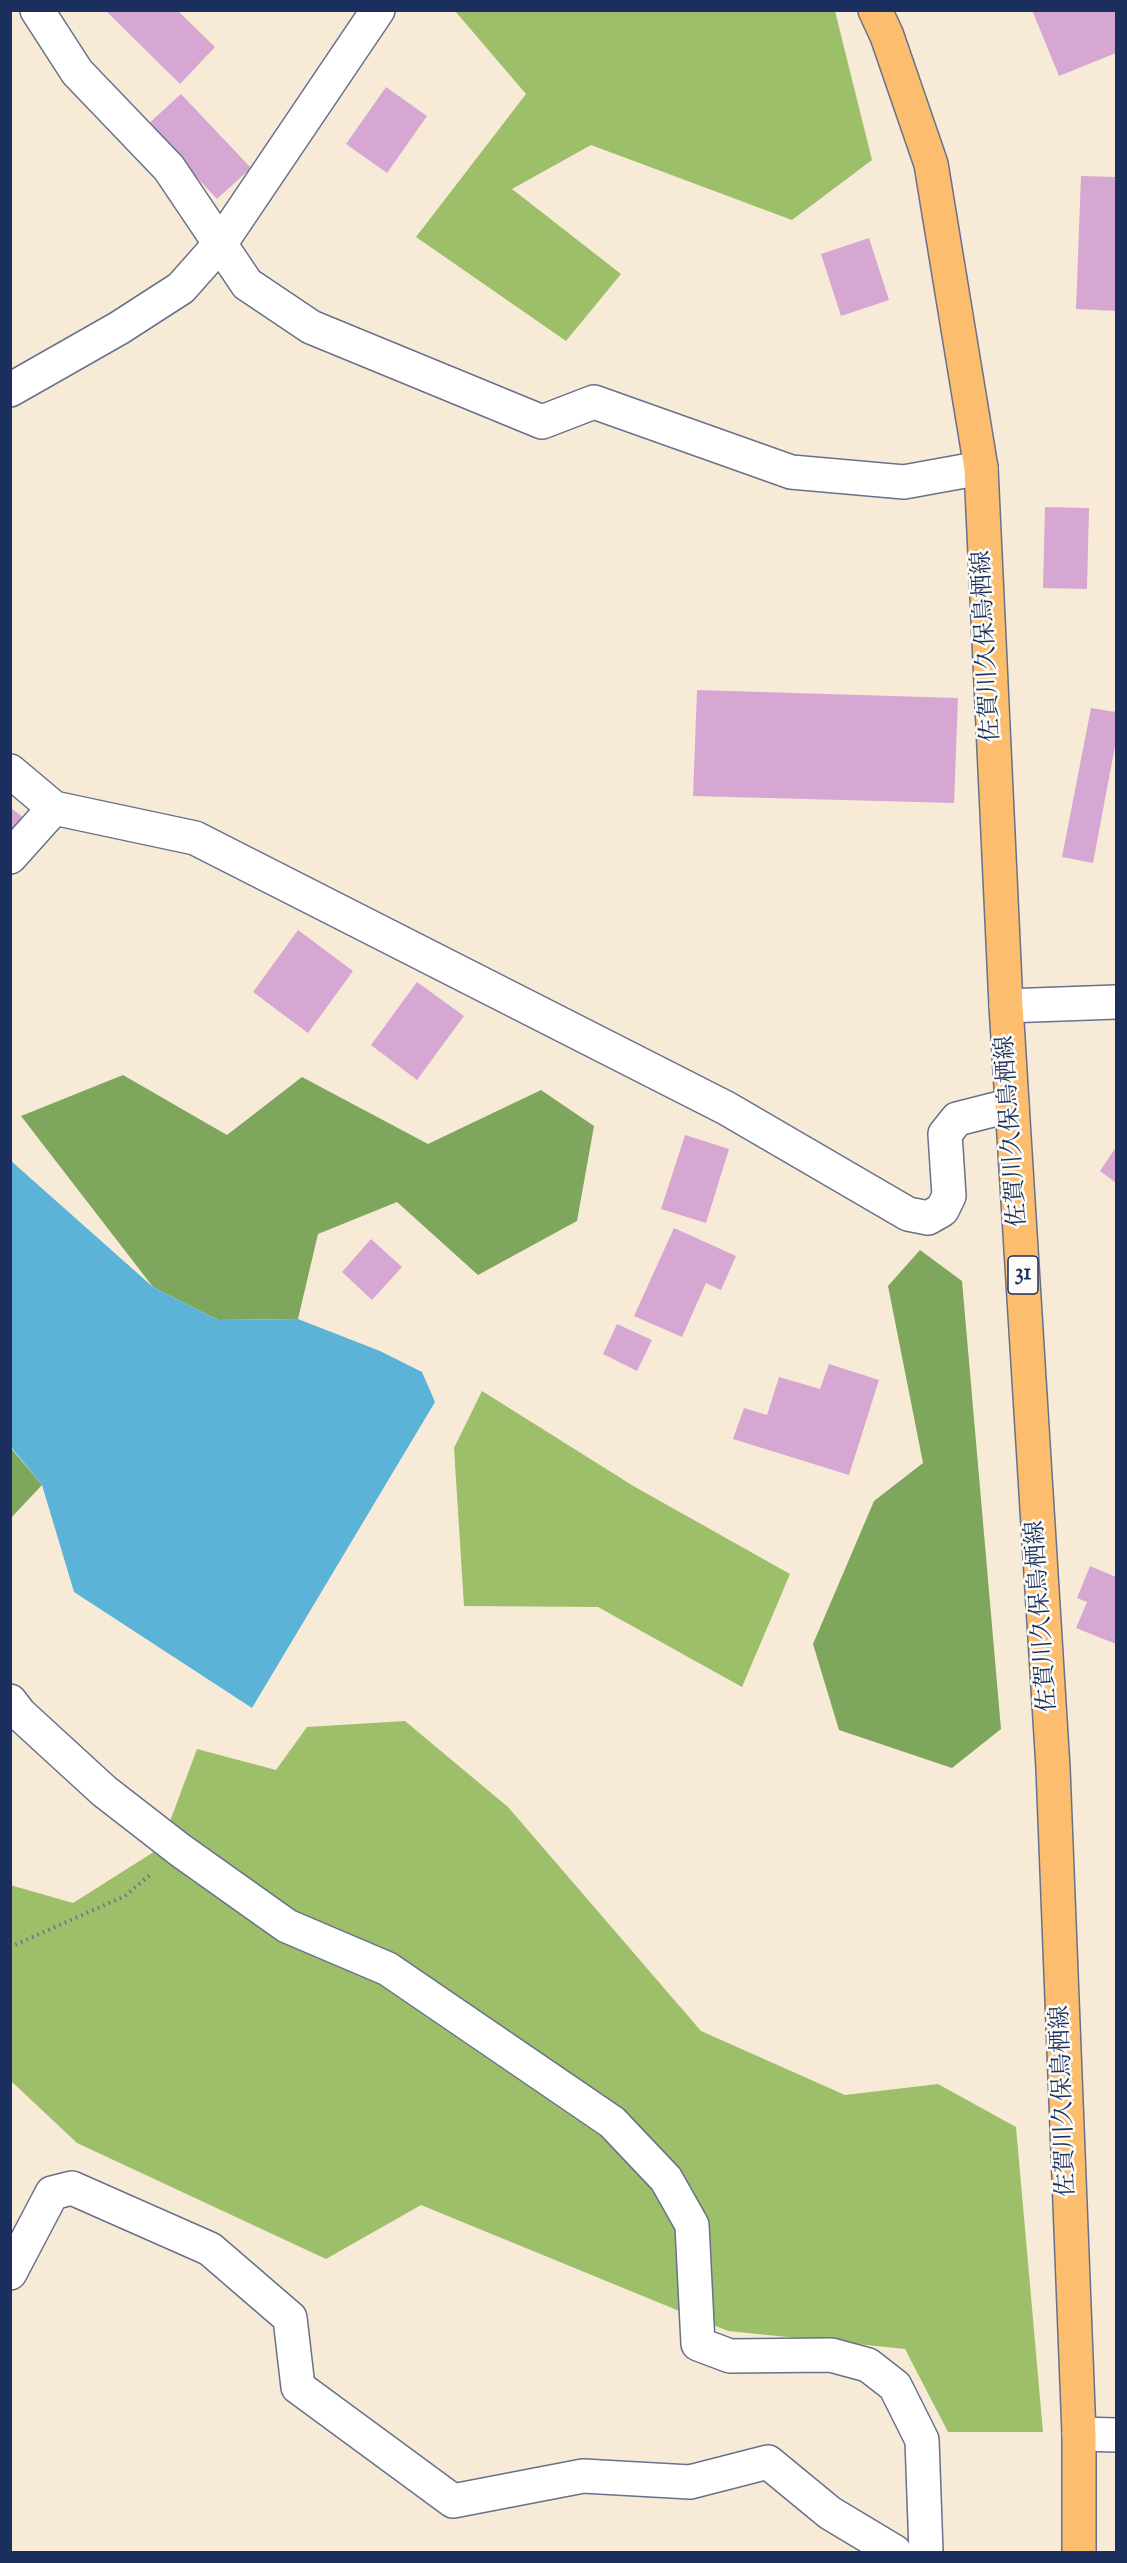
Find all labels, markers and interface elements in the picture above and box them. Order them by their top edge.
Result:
street label: 佐賀川久保鳥栖線 [970,549,1008,743]
street label: 佐賀川久保鳥栖線 [993,1034,1035,1228]
road number: 31 [1008,1256,1038,1294]
street label: 佐賀川久保鳥栖線 [1023,1519,1065,1713]
street label: 佐賀川久保鳥栖線 [1048,2005,1084,2197]

